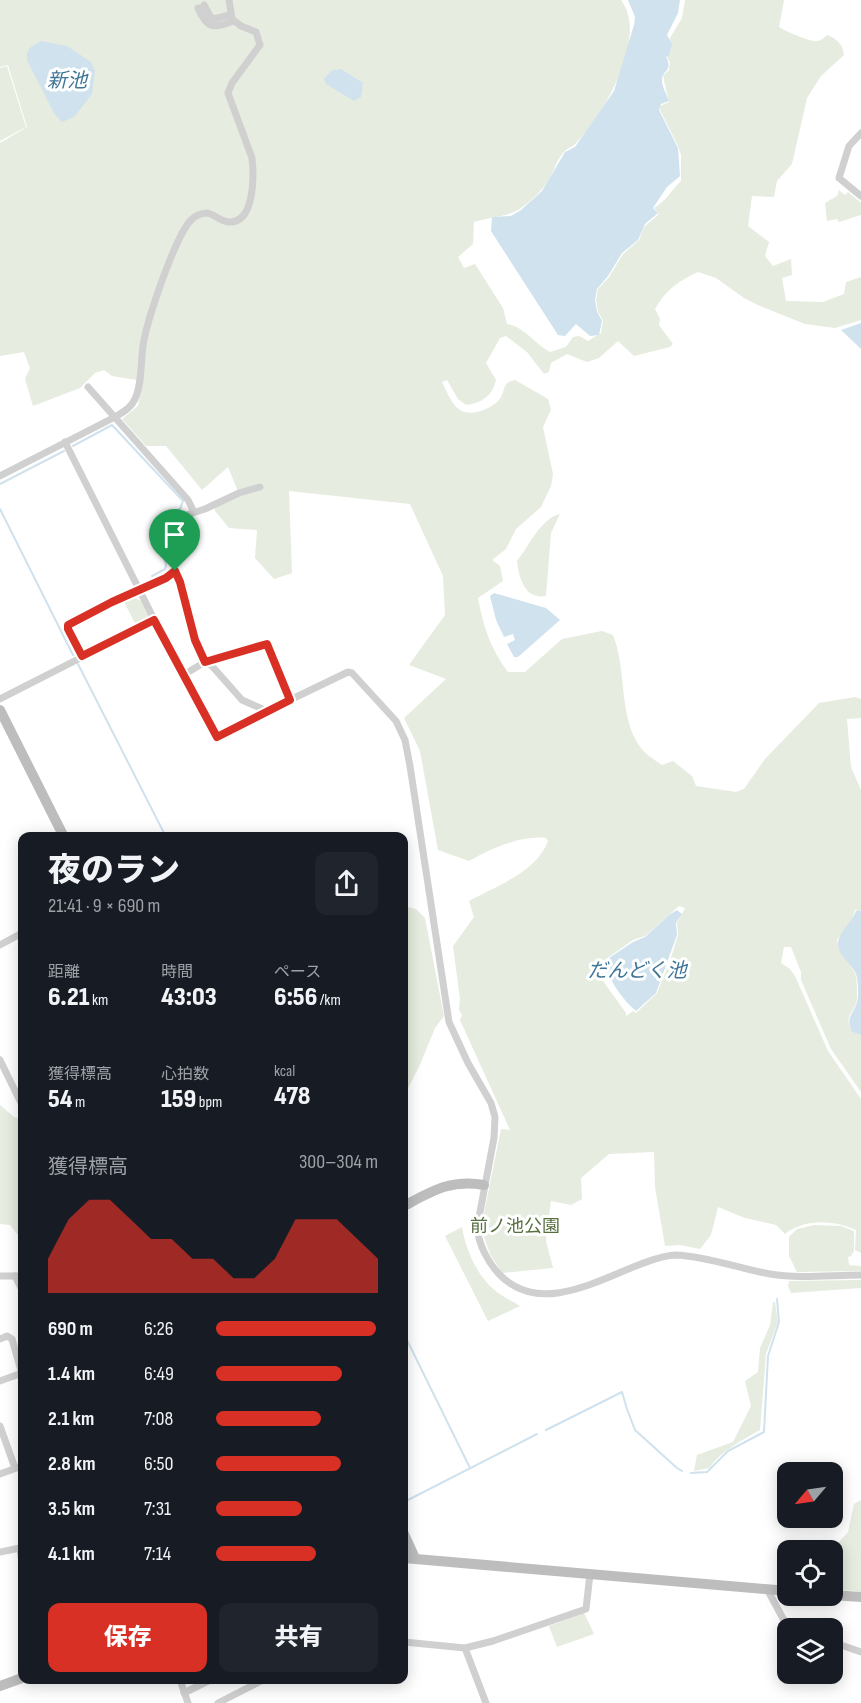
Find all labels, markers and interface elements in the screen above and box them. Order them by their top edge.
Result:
water label: 新池 [47,69,89,93]
pin [149,509,200,571]
icon: arrive [158,518,191,551]
text: 夜のラン [48,851,180,891]
button: share [315,852,378,915]
text: 21:41 · 9 × 690 m [48,894,160,918]
water label: だんどく池 [588,959,688,983]
text: 距離 [48,963,80,982]
text: 時間 [161,963,193,982]
text: ペース [274,963,321,982]
text: 6.21 [48,982,89,1013]
text: 43:03 [161,982,217,1013]
text: 6:56 [274,982,317,1013]
text: km [89,991,108,1010]
text: /km [317,991,341,1010]
text: kcal [274,1062,295,1081]
text: 獲得標高 [48,1065,112,1084]
text: 心拍数 [161,1065,209,1084]
text: 478 [274,1081,311,1112]
text: 54 [48,1084,73,1115]
text: 159 [161,1084,196,1115]
text: m [73,1093,85,1112]
text: bpm [196,1093,222,1112]
text: 300–304 m [299,1150,378,1174]
text: 獲得標高 [48,1155,128,1179]
park label: 前ノ池公園 [470,1216,560,1237]
text: 690 m [48,1317,93,1341]
text: 6:26 [144,1317,174,1341]
text: 1.4 km [48,1362,95,1386]
text: 6:49 [144,1362,174,1386]
text: 2.1 km [48,1407,94,1431]
text: 7:08 [144,1407,173,1431]
text: 2.8 km [48,1452,96,1476]
text: 6:50 [144,1452,173,1476]
north arrow [777,1462,843,1528]
map controls [777,1462,843,1684]
text: 3.5 km [48,1497,95,1521]
text: 7:31 [144,1497,171,1521]
button: locate [777,1540,843,1606]
text: 4.1 km [48,1542,95,1566]
text: 7:14 [144,1542,171,1566]
button: 保存 [48,1603,207,1672]
button: 共有 [219,1603,378,1672]
button: layers [777,1618,843,1684]

